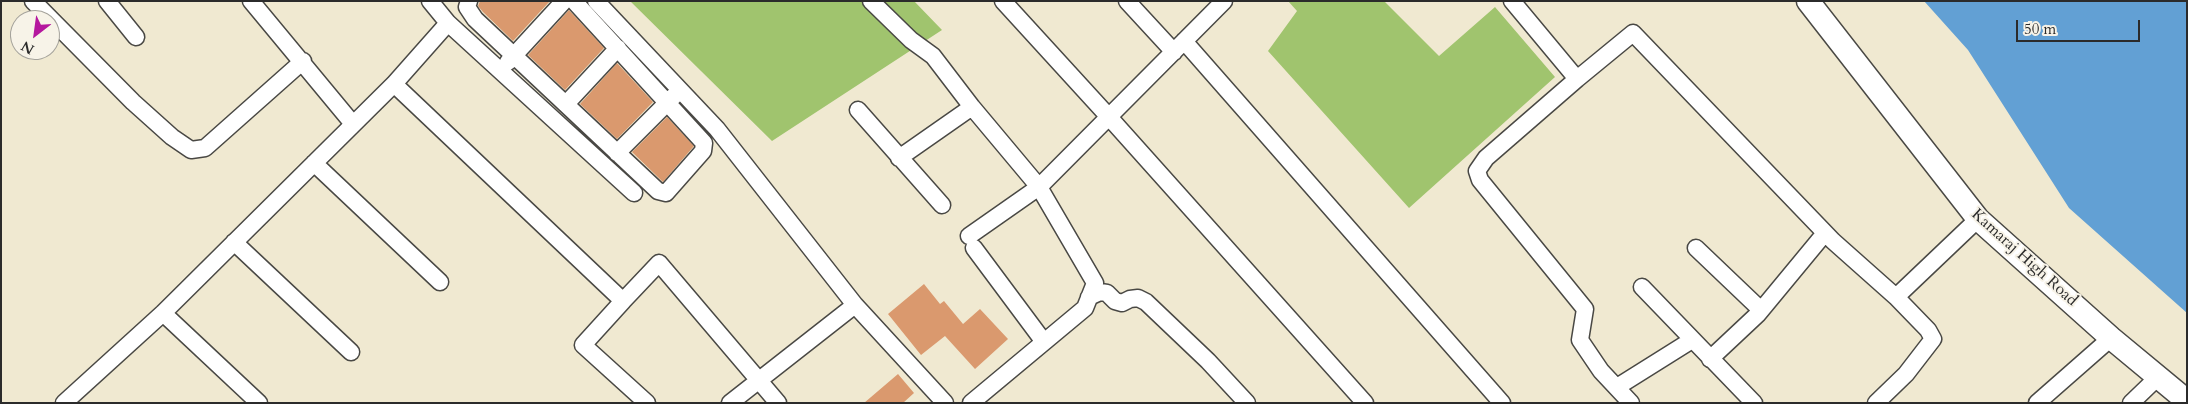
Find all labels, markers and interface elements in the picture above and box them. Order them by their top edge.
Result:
north arrow [10,10,60,60]
scale bar [2018,10,2142,42]
text: 50 m [2024,19,2056,39]
text: N [18,36,38,59]
street label: Kamaraj High Road [1967,205,2081,311]

